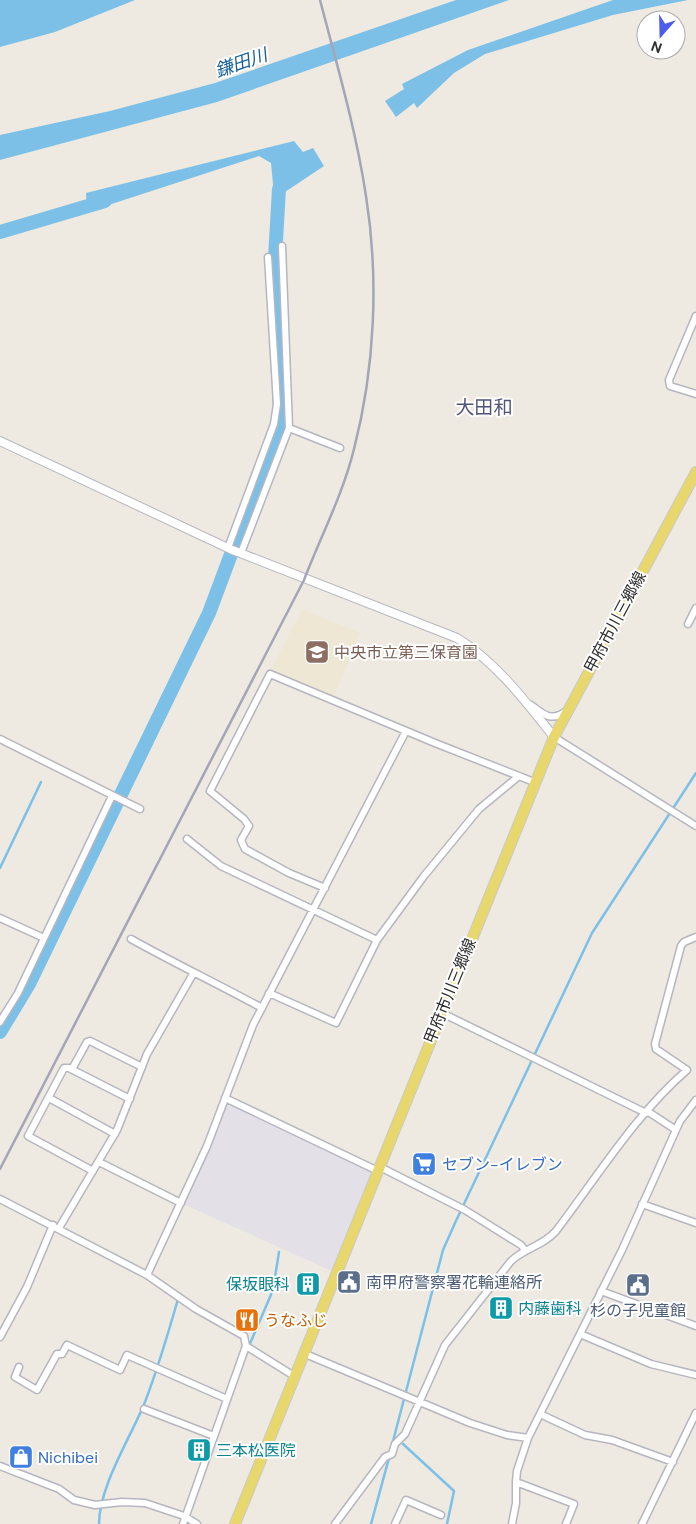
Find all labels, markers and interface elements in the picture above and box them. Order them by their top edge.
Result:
north arrow [636,10,686,60]
text: N [649,37,664,57]
water label: 鎌田川 [212,42,272,83]
district label: 大田和 [455,395,513,420]
street label: 甲府市川三郷線 [579,568,651,676]
school or university icon: 中央市立第三保育園 [304,639,330,665]
place label: 中央市立第三保育園 [334,642,478,663]
street label: 甲府市川三郷線 [419,935,481,1047]
supermarket icon: セブン-イレブン [411,1151,437,1177]
place label: セブン-イレブン [442,1154,563,1175]
public building icon: 南甲府警察署花輪連絡所 [336,1269,362,1295]
building icon: 保坂眼科 [295,1271,321,1297]
place label: 南甲府警察署花輪連絡所 [366,1272,542,1293]
public building icon: 杉の子児童館 [625,1272,651,1298]
place label: 保坂眼科 [226,1274,290,1295]
building icon: 内藤歯科 [488,1295,514,1321]
place label: 内藤歯科 [518,1298,582,1319]
place label: 杉の子児童館 [590,1300,686,1321]
restaurant icon: うなふじ [234,1307,260,1333]
place label: うなふじ [264,1310,328,1331]
building icon: 三本松医院 [186,1437,212,1463]
place label: 三本松医院 [216,1440,296,1461]
shop icon: Nichibei [8,1444,34,1470]
place label: Nichibei [38,1447,98,1468]

